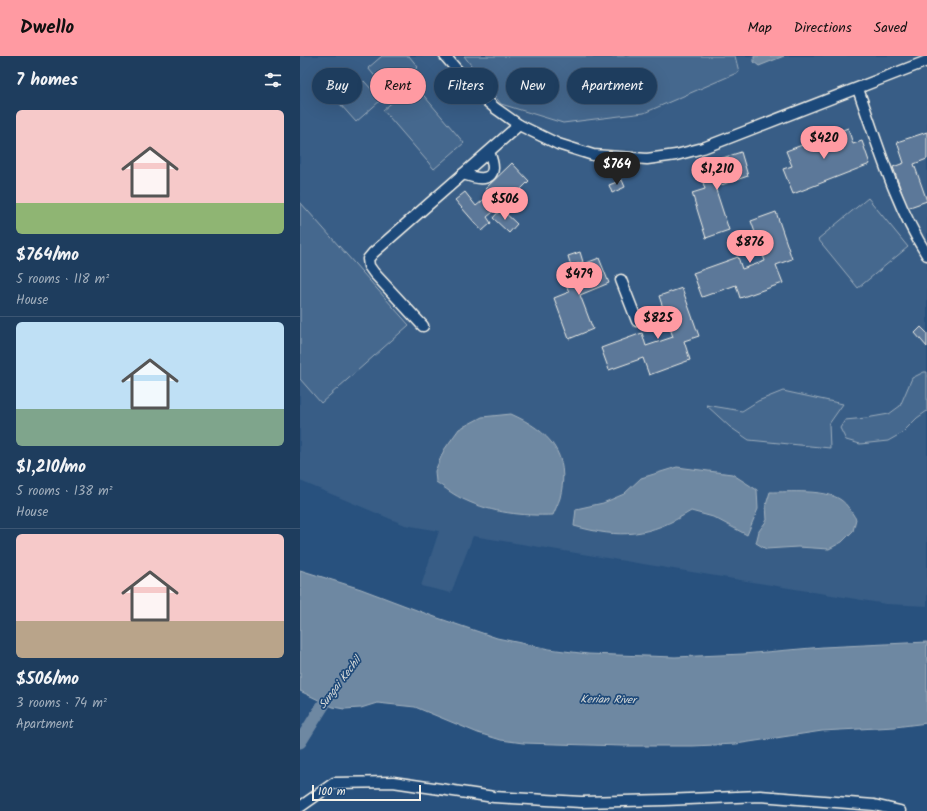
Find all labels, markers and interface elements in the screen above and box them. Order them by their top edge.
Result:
text: Dwello [20,13,74,43]
text: Map [747,17,772,39]
text: Directions [794,17,852,39]
text: Saved [874,17,907,39]
text: 7 homes [16,67,78,94]
chip: Buy [312,68,362,104]
chip: Rent [370,68,426,104]
chip: Filters [434,68,498,104]
chip: New [506,68,559,104]
chip: Apartment [567,68,657,104]
icon: filters [262,69,284,91]
pin: $420 [800,126,848,160]
text: $420 [809,128,839,149]
icon: home [114,136,186,208]
pin: $764 [593,152,641,186]
text: $764 [603,154,631,175]
pin: $1,210 [684,157,750,191]
text: $1,210 [700,159,734,180]
pin: $506 [481,187,529,221]
text: $506 [491,189,519,210]
pin: $876 [726,230,774,264]
text: $876 [736,232,764,253]
text: $764/mo [16,242,79,269]
pin: $479 [555,262,603,296]
text: $479 [565,264,593,285]
text: 5 rooms · 118 m² [16,269,109,290]
text: House [16,290,48,311]
pin: $825 [634,306,682,340]
text: $825 [643,308,673,329]
icon: home [114,348,186,420]
text: $1,210/mo [16,454,86,481]
text: 5 rooms · 138 m² [16,481,113,502]
text: House [16,502,48,523]
icon: home [114,560,186,632]
water label: Sungai Kechil [314,651,367,713]
text: $506/mo [16,666,79,693]
water label: Kerian River [580,691,638,710]
text: 3 rooms · 74 m² [16,693,107,714]
text: Apartment [16,714,74,735]
scale bar [312,783,421,802]
text: 100 m [318,783,346,801]

